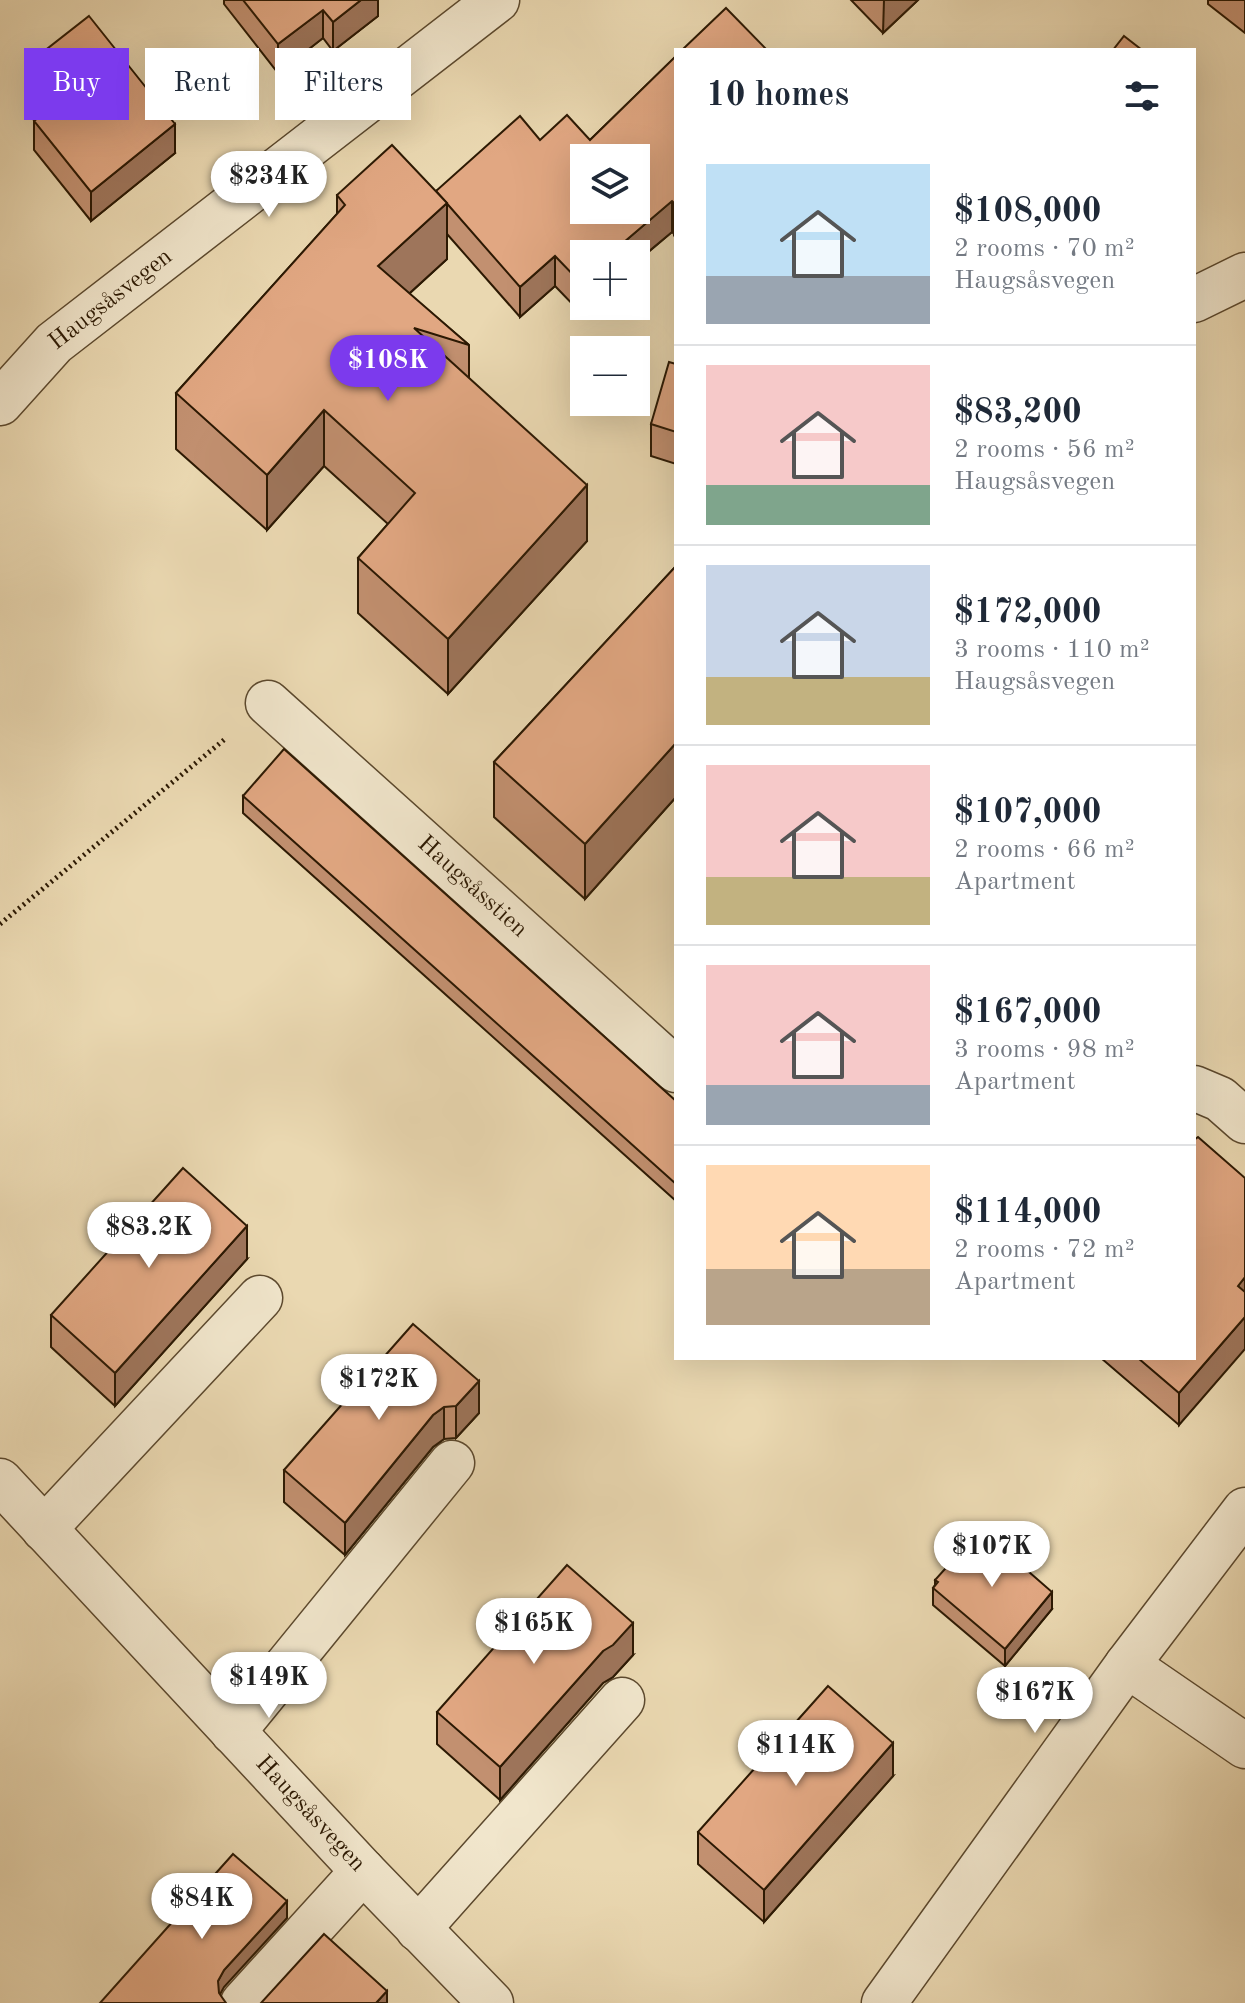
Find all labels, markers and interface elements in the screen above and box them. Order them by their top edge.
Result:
chip: Buy [24,48,129,120]
chip: Rent [145,48,259,120]
chip: Filters [275,48,411,120]
icon: filters [1120,74,1164,118]
text: 10 homes [706,79,849,113]
map controls [570,144,650,416]
button: layers [570,144,650,224]
pin: $234K [213,151,325,219]
text: $234K [229,164,309,190]
text: $108,000 [954,195,1102,229]
icon: home [770,196,866,292]
text: 2 rooms · 70 m² [954,236,1135,262]
button: + [570,240,650,320]
street label: Haugsåsvegen [45,245,177,355]
text: Haugsåsvegen [954,268,1115,294]
pin: $108K [332,335,444,403]
button: − [570,336,650,416]
text: $108K [348,348,428,374]
text: $83,200 [954,396,1082,430]
icon: home [770,397,866,493]
text: 2 rooms · 56 m² [954,437,1135,463]
text: Haugsåsvegen [954,469,1115,495]
text: $172,000 [954,596,1102,630]
icon: home [770,597,866,693]
text: 3 rooms · 110 m² [954,637,1150,663]
text: Haugsåsvegen [954,669,1115,695]
text: $107,000 [954,796,1102,830]
icon: home [770,797,866,893]
street label: Haugsåsstien [412,832,532,942]
text: 2 rooms · 66 m² [954,837,1135,863]
text: Apartment [954,869,1076,895]
text: $167,000 [954,996,1102,1030]
icon: home [770,997,866,1093]
text: 3 rooms · 98 m² [954,1037,1135,1063]
text: Apartment [954,1069,1076,1095]
text: $114,000 [954,1196,1102,1230]
icon: home [770,1197,866,1293]
pin: $83.2K [84,1202,214,1270]
text: $83.2K [105,1215,193,1241]
text: 2 rooms · 72 m² [954,1237,1135,1263]
text: Apartment [954,1269,1076,1295]
pin: $172K [323,1354,435,1422]
text: $172K [339,1367,419,1393]
pin: $107K [936,1521,1048,1589]
text: $107K [952,1534,1032,1560]
pin: $165K [478,1598,590,1666]
text: $165K [494,1611,574,1637]
pin: $149K [213,1652,325,1720]
text: $149K [229,1665,309,1691]
pin: $167K [979,1667,1091,1735]
text: $167K [995,1680,1075,1706]
pin: $114K [740,1720,852,1788]
text: $114K [756,1733,836,1759]
street label: Haugsåsvegen [250,1751,370,1877]
pin: $84K [155,1873,249,1941]
text: $84K [169,1886,235,1912]

